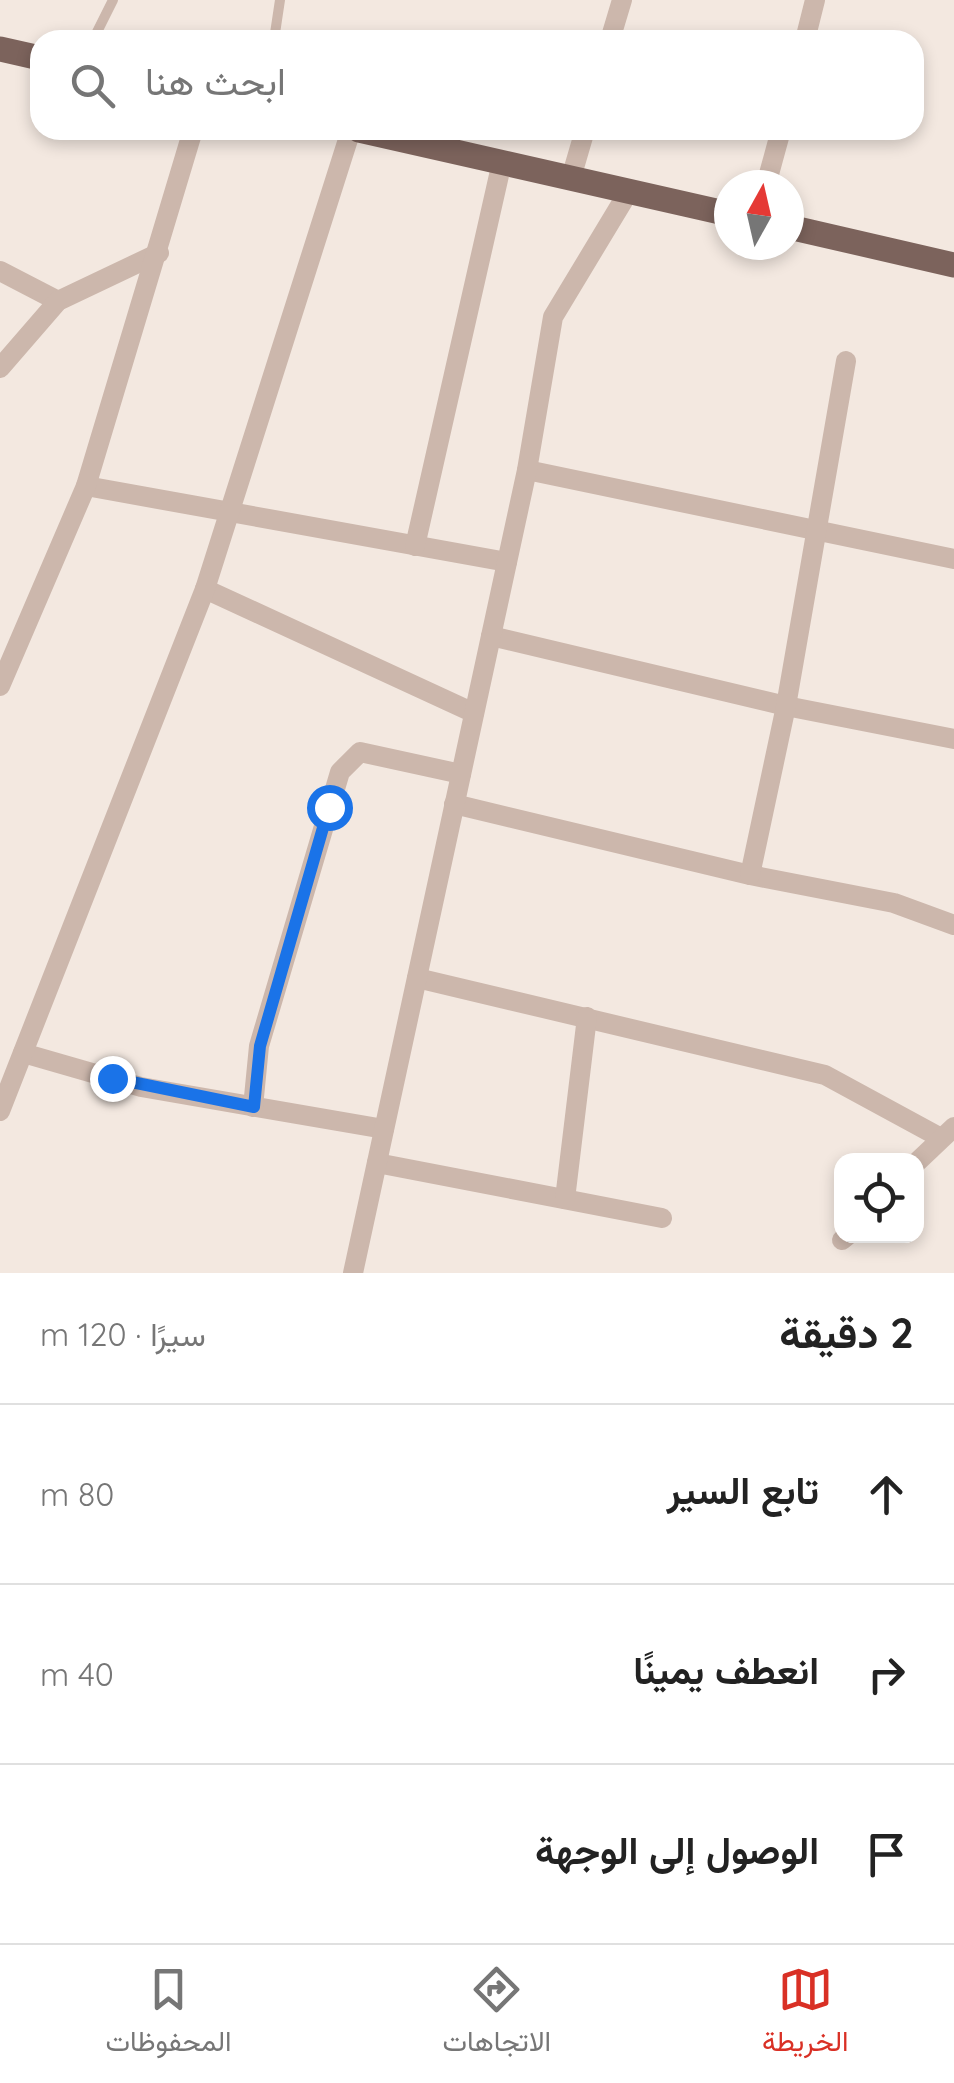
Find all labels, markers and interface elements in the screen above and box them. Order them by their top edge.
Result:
search box [30,30,924,140]
text: ابحث هنا [145,57,286,105]
icon: search [65,58,120,113]
north arrow [714,170,804,260]
route start [307,785,353,831]
route end [90,1056,136,1102]
map controls [834,1153,924,1243]
button: locate [834,1153,924,1243]
text: 2 دقيقة [779,1306,914,1359]
text: سيرًا · 120 m [40,1314,206,1354]
text: تابع السير [667,1466,819,1514]
icon: ahead [859,1467,914,1522]
text: 80 m [40,1474,114,1514]
text: انعطف يمينًا [633,1646,819,1694]
icon: right [859,1647,914,1702]
text: 40 m [40,1654,114,1694]
text: الوصول إلى الوجهة [535,1826,819,1874]
icon: arrive [859,1827,914,1882]
tab: المحفوظات [105,1962,232,2066]
tab: الاتجاهات [442,1962,551,2066]
tab: الخريطة [762,1962,849,2066]

